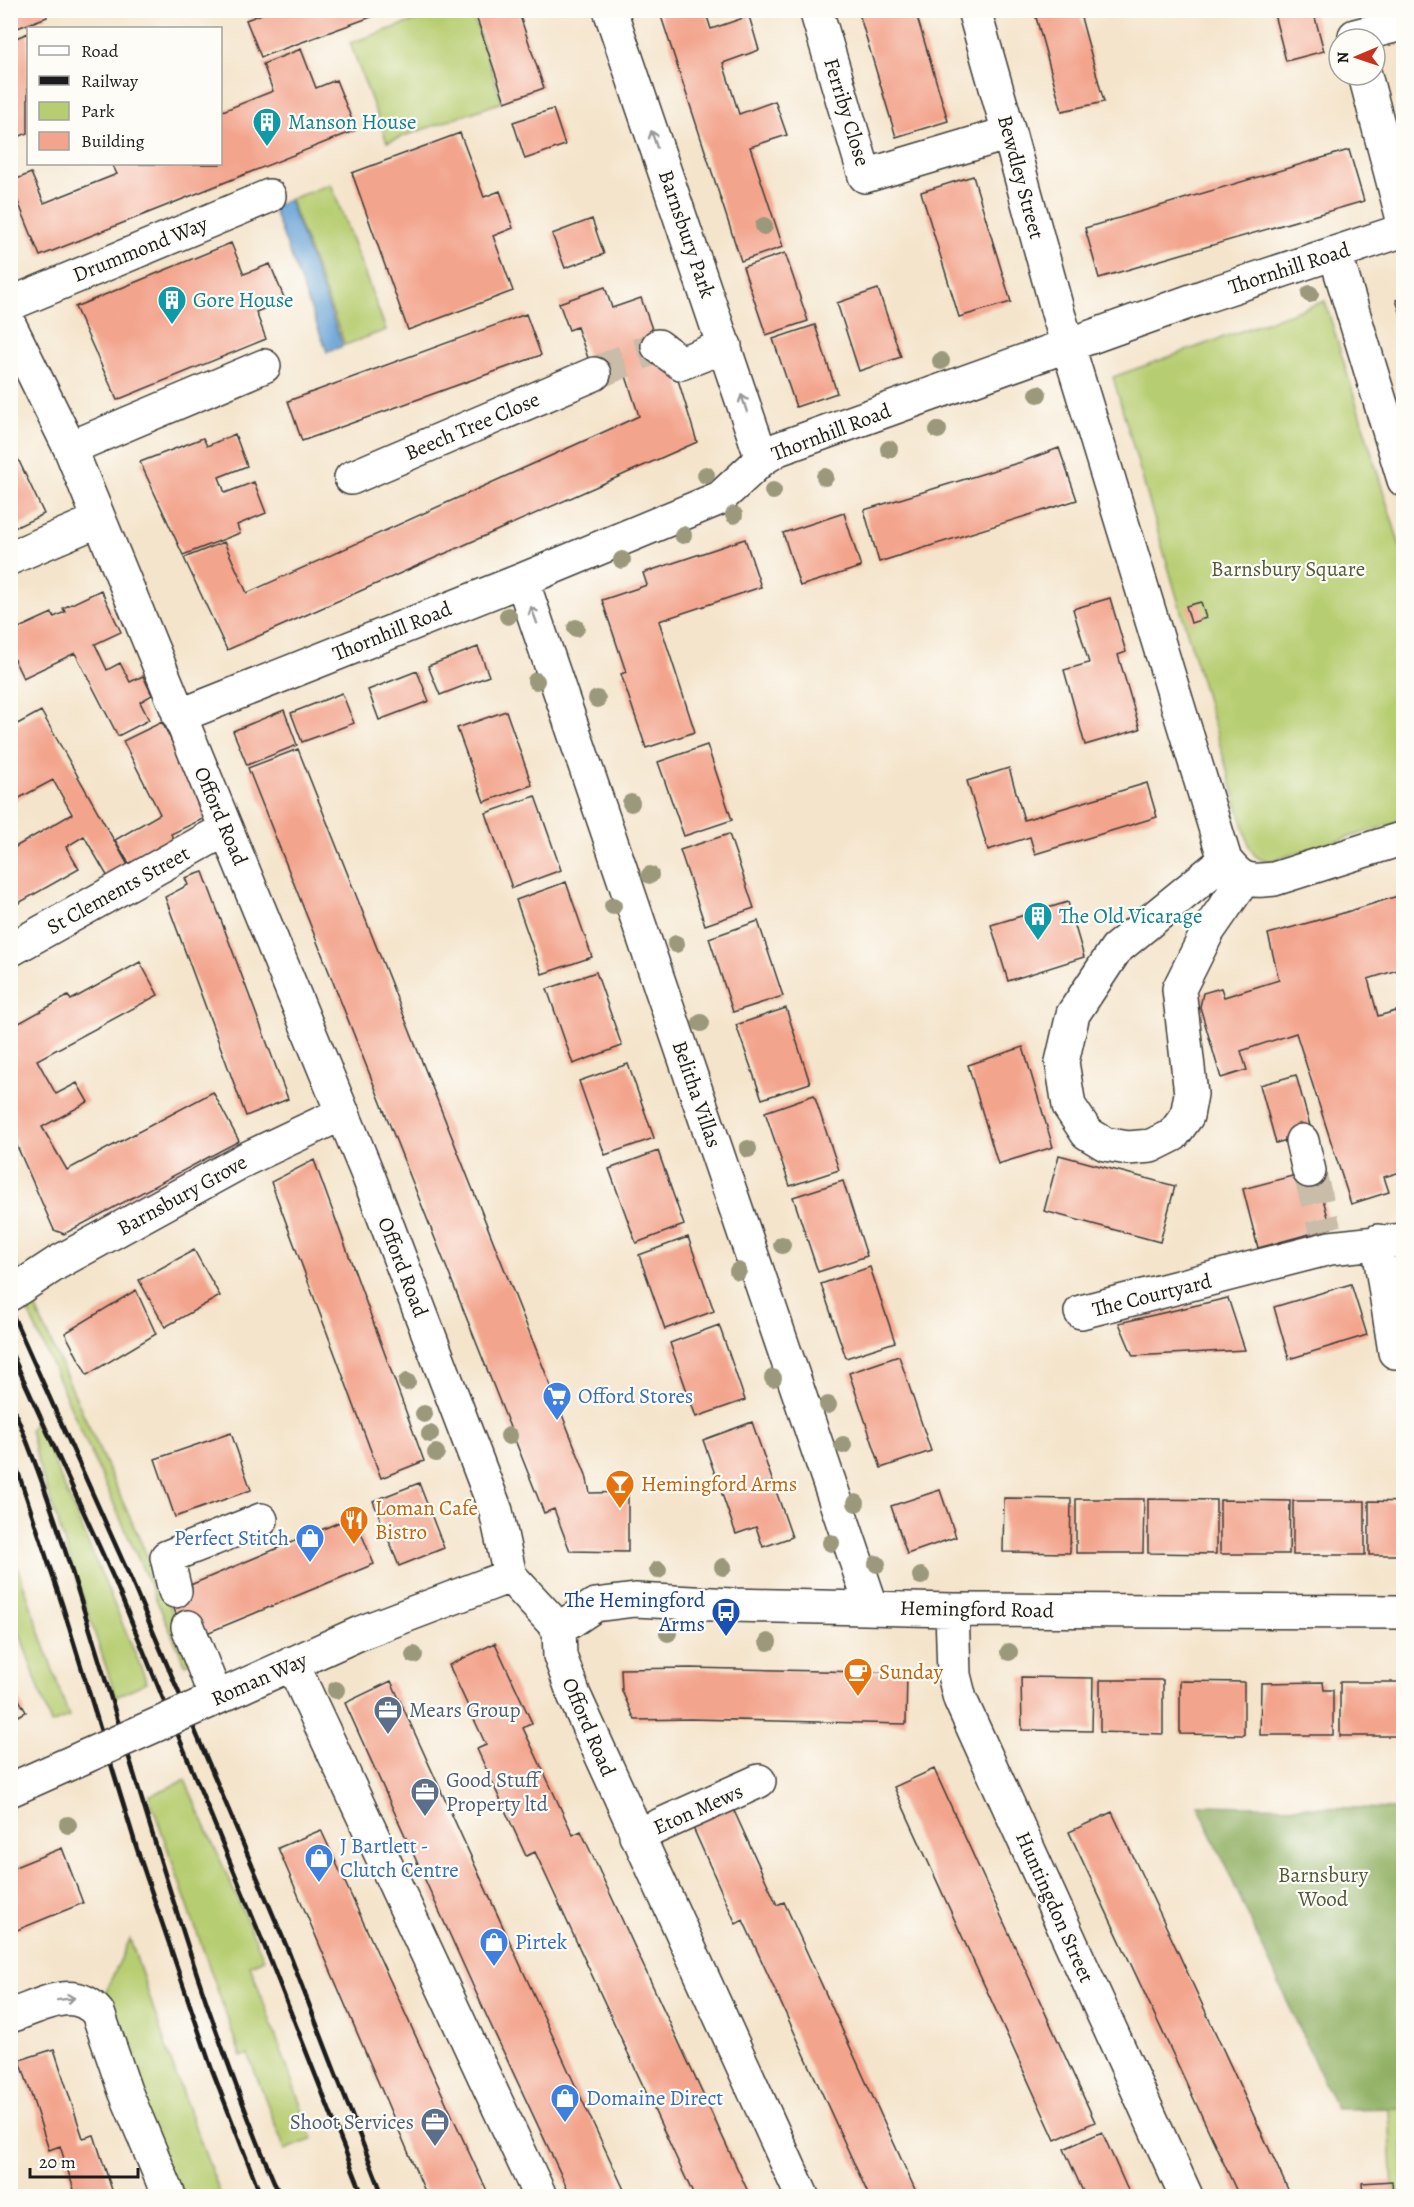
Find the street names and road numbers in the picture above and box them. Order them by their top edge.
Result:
street label: Ferriby Close [817,55,877,169]
street label: Bewdley Street [991,112,1051,242]
street label: Barnsbury Park [652,166,722,302]
street label: Drummond Way [68,209,212,289]
street label: Thornhill Road [1225,235,1354,301]
street label: Beech Tree Close [400,385,544,467]
street label: Thornhill Road [767,396,896,468]
street label: Thornhill Road [328,594,456,668]
street label: Offord Road [188,762,255,870]
street label: St Clements Street [41,839,195,941]
street label: Belitha Villas [666,1037,728,1151]
street label: Barnsbury Grove [112,1148,252,1242]
street label: Offord Road [371,1213,435,1322]
street label: The Courtyard [1090,1267,1215,1323]
street label: Hemingford Road [900,1594,1055,1624]
street label: Roman Way [207,1645,312,1713]
street label: Offord Road [556,1673,623,1781]
street label: Eton Mews [649,1777,747,1841]
street label: Huntingdon Street [1009,1827,1101,1987]

